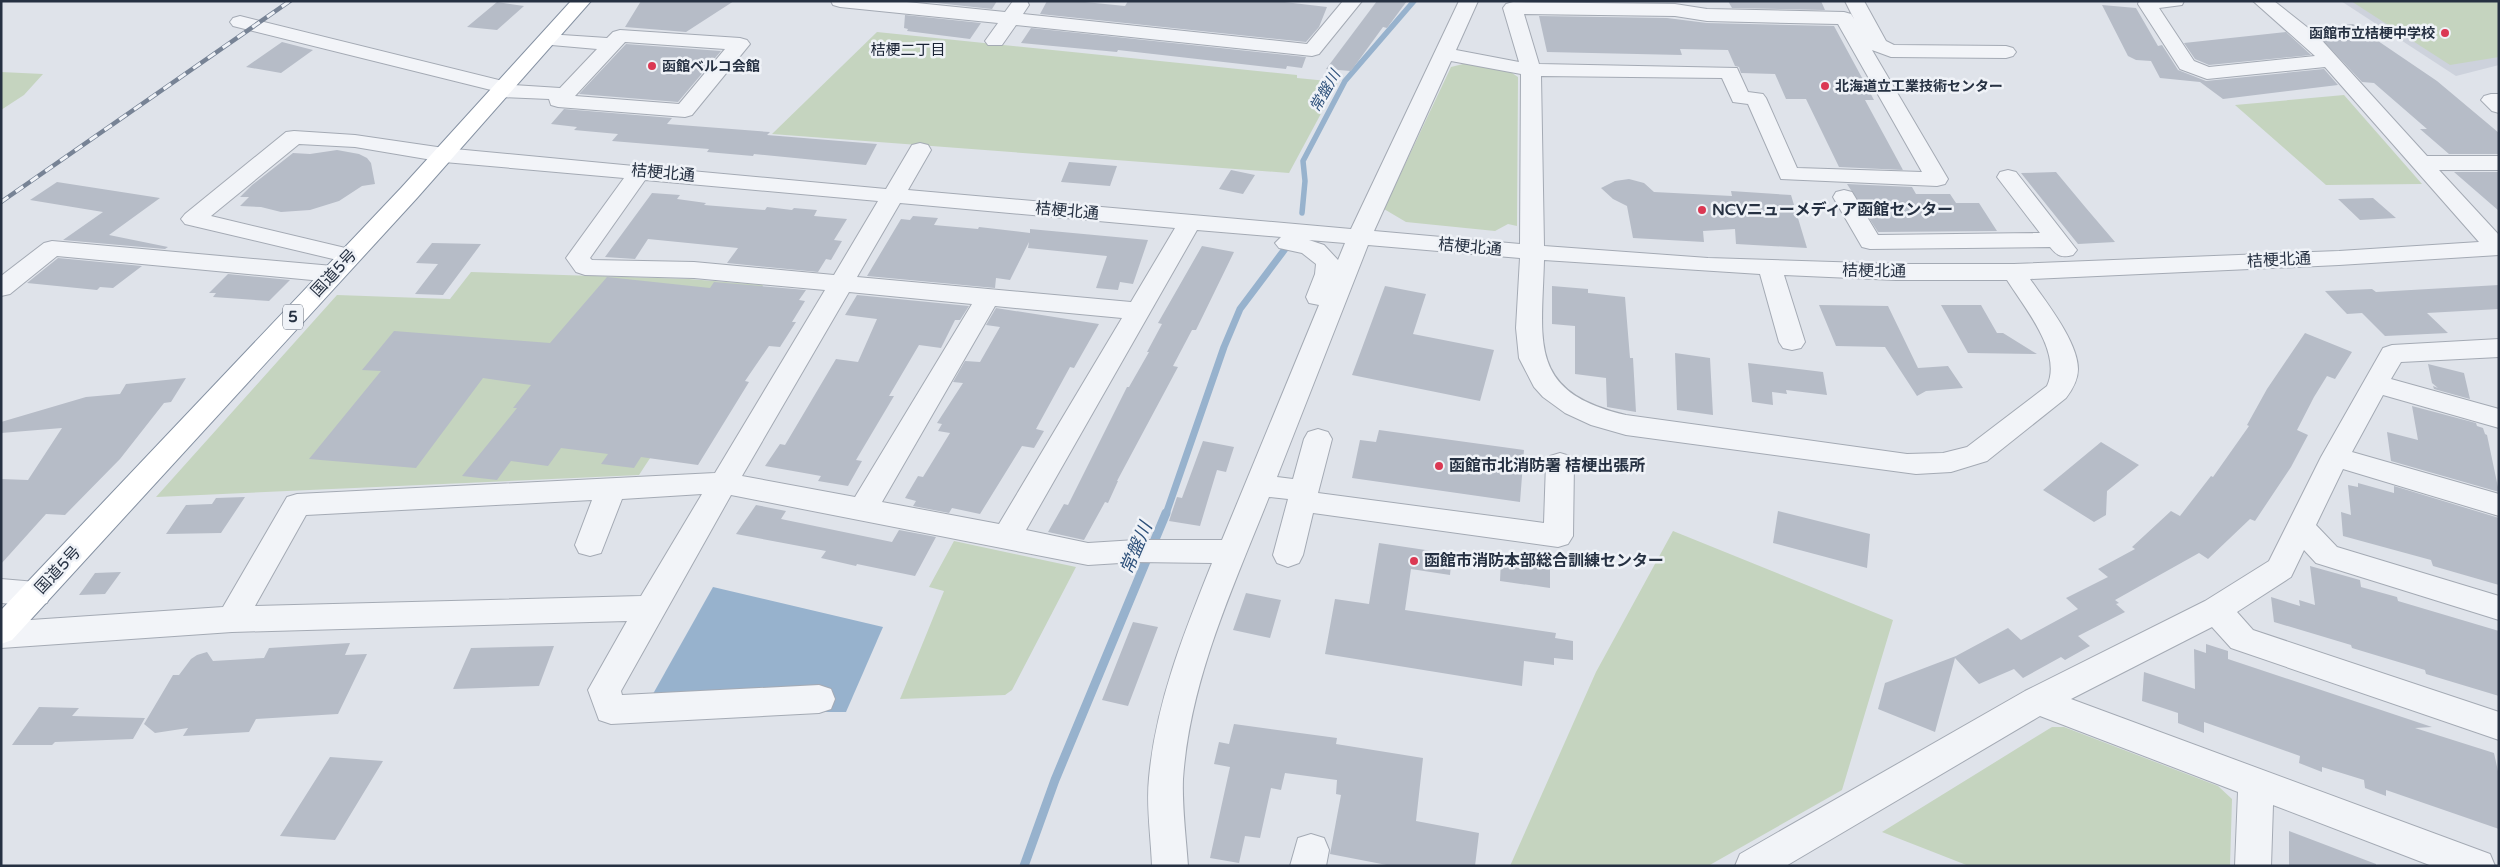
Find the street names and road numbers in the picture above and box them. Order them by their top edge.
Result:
street label: 桔梗北通 [630,160,696,186]
street label: 桔梗北通 [1034,198,1100,224]
street label: 桔梗北通 [1437,234,1503,260]
street label: 国道5号 [307,245,361,301]
street label: 桔梗北通 [2247,248,2311,272]
street label: 桔梗北通 [1842,260,1906,282]
road number: 5 [283,304,303,330]
street label: 国道5号 [31,542,85,598]

